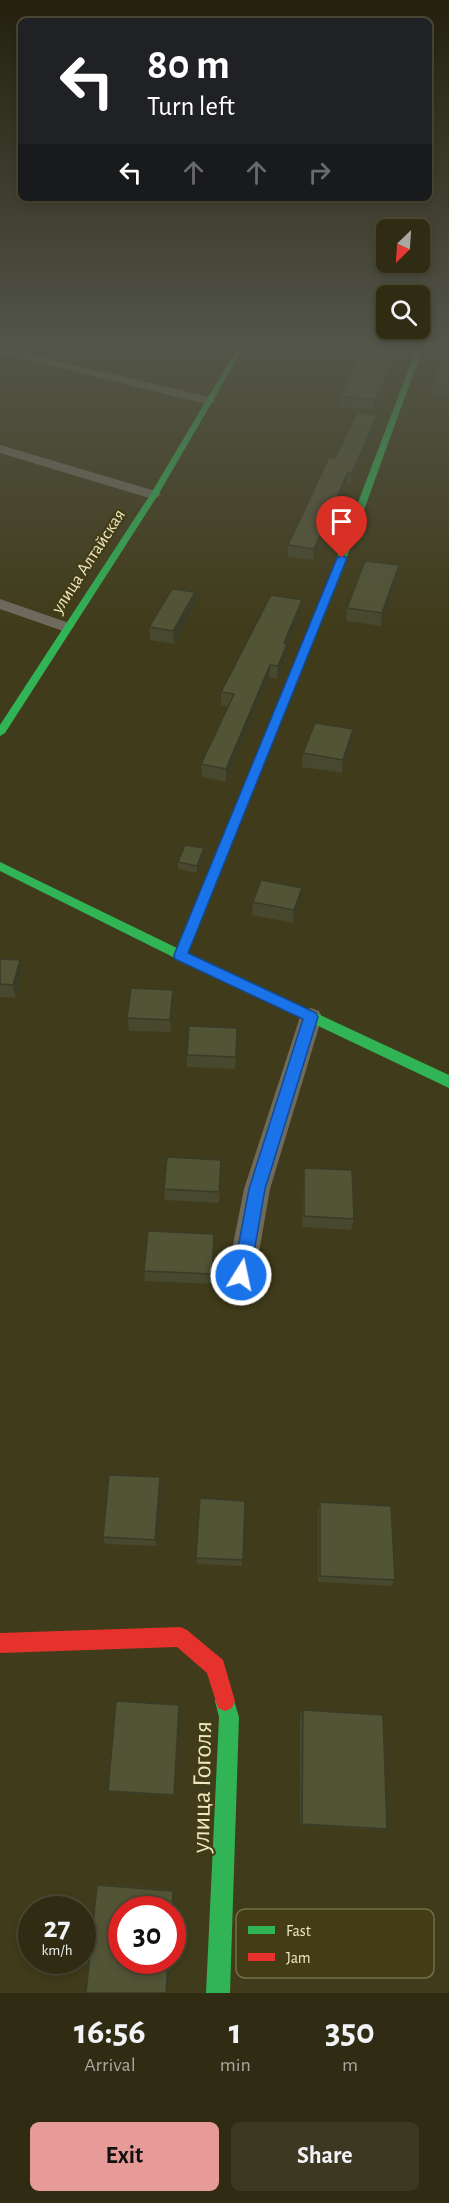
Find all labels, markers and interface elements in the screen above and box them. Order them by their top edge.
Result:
icon: left [48,42,126,120]
text: 80 m [147,44,230,86]
text: Turn left [147,93,235,120]
icon: left [114,156,147,189]
icon: ahead [177,156,210,189]
icon: ahead [240,156,273,189]
icon: right [303,156,336,189]
north arrow [376,219,430,273]
map controls [376,219,430,339]
button: search [376,285,430,339]
pin [316,496,367,558]
icon: arrive [325,505,358,538]
street label: улица Алтайская [48,506,129,618]
position arrow [209,1243,273,1307]
street label: улица Гоголя [188,1721,216,1854]
speed limit sign: 30 [108,1896,186,1974]
legend [236,1909,434,1978]
text: 27 [43,1913,71,1943]
text: Fast [286,1923,311,1939]
text: km/h [42,1943,72,1958]
text: Jam [286,1950,311,1966]
text: 16:56 [74,2014,146,2050]
text: 1 [229,2014,242,2050]
text: 350 [325,2014,375,2050]
text: Arrival [84,2055,136,2075]
text: min [220,2055,251,2075]
text: m [342,2055,358,2075]
button: Exit [30,2122,219,2191]
button: Share [231,2122,419,2191]

